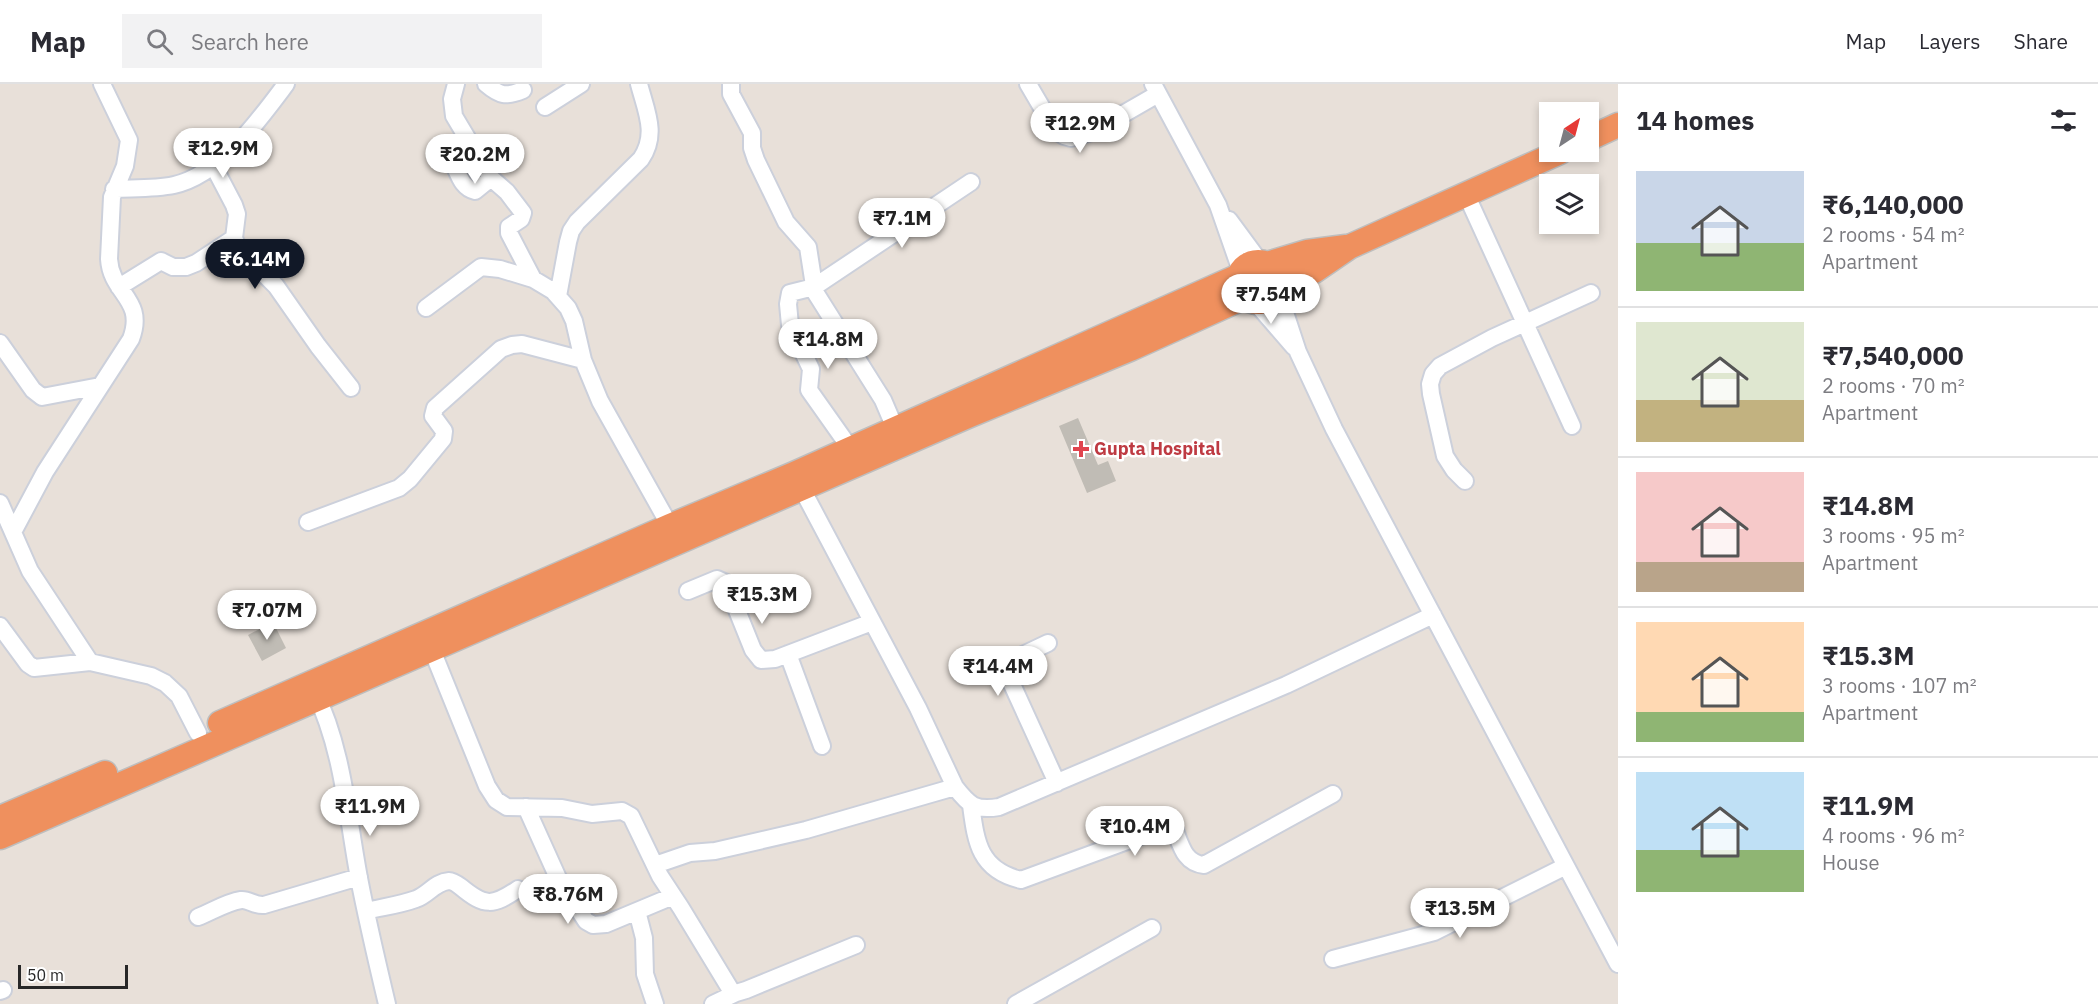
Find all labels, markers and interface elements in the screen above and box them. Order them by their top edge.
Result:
search box [122,14,542,68]
text: Map [30,23,86,60]
icon: search [143,25,176,58]
text: Search here [191,27,309,56]
text: Map [1846,27,1886,55]
text: Layers [1919,27,1981,55]
text: Share [2014,27,2068,55]
north arrow [1539,102,1599,162]
map controls [1539,102,1599,234]
pin: ₹12.9M [1031,103,1129,154]
text: 14 homes [1636,103,1754,137]
icon: filters [2047,104,2080,137]
text: ₹12.9M [1044,109,1116,136]
pin: ₹12.9M [174,128,272,179]
text: ₹12.9M [187,134,259,161]
pin: ₹20.2M [426,134,524,185]
text: ₹20.2M [439,140,511,167]
button: layers [1539,174,1599,234]
text: ₹6,140,000 [1822,187,1964,221]
icon: home [1684,195,1756,267]
pin: ₹7.1M [860,198,944,249]
text: ₹7.1M [872,204,932,231]
text: 2 rooms · 54 m² [1822,221,1965,248]
pin: ₹6.14M [206,239,304,290]
text: ₹6.14M [219,245,291,272]
text: Apartment [1822,248,1918,275]
pin: ₹7.54M [1222,274,1320,325]
text: ₹7.54M [1235,280,1307,307]
pin: ₹14.8M [779,319,877,370]
text: ₹14.8M [792,325,864,352]
text: ₹7,540,000 [1822,338,1964,372]
icon: home [1684,346,1756,418]
text: 2 rooms · 70 m² [1822,372,1965,399]
text: Apartment [1822,399,1918,426]
place label: Gupta Hospital [1094,437,1221,460]
marker: Gupta Hospital [1072,440,1090,458]
text: ₹14.8M [1822,488,1915,522]
icon: home [1684,496,1756,568]
text: 3 rooms · 95 m² [1822,522,1965,549]
text: Apartment [1822,549,1918,576]
pin: ₹15.3M [713,574,811,625]
text: ₹15.3M [726,580,798,607]
pin: ₹7.07M [218,590,316,641]
text: ₹7.07M [231,596,303,623]
text: ₹15.3M [1822,638,1915,672]
pin: ₹14.4M [949,646,1047,697]
icon: home [1684,646,1756,718]
text: ₹14.4M [962,652,1034,679]
text: 3 rooms · 107 m² [1822,672,1977,699]
text: Apartment [1822,699,1918,726]
pin: ₹11.9M [321,786,419,837]
text: ₹11.9M [1822,788,1915,822]
text: ₹11.9M [334,792,406,819]
icon: home [1684,796,1756,868]
pin: ₹10.4M [1086,806,1184,857]
text: ₹10.4M [1099,812,1171,839]
text: 4 rooms · 96 m² [1822,822,1965,849]
text: House [1822,849,1879,876]
pin: ₹8.76M [519,874,617,925]
text: ₹8.76M [532,880,604,907]
pin: ₹13.5M [1411,888,1509,939]
text: ₹13.5M [1424,894,1496,921]
scale bar [18,962,128,990]
text: 50 m [27,965,64,985]

